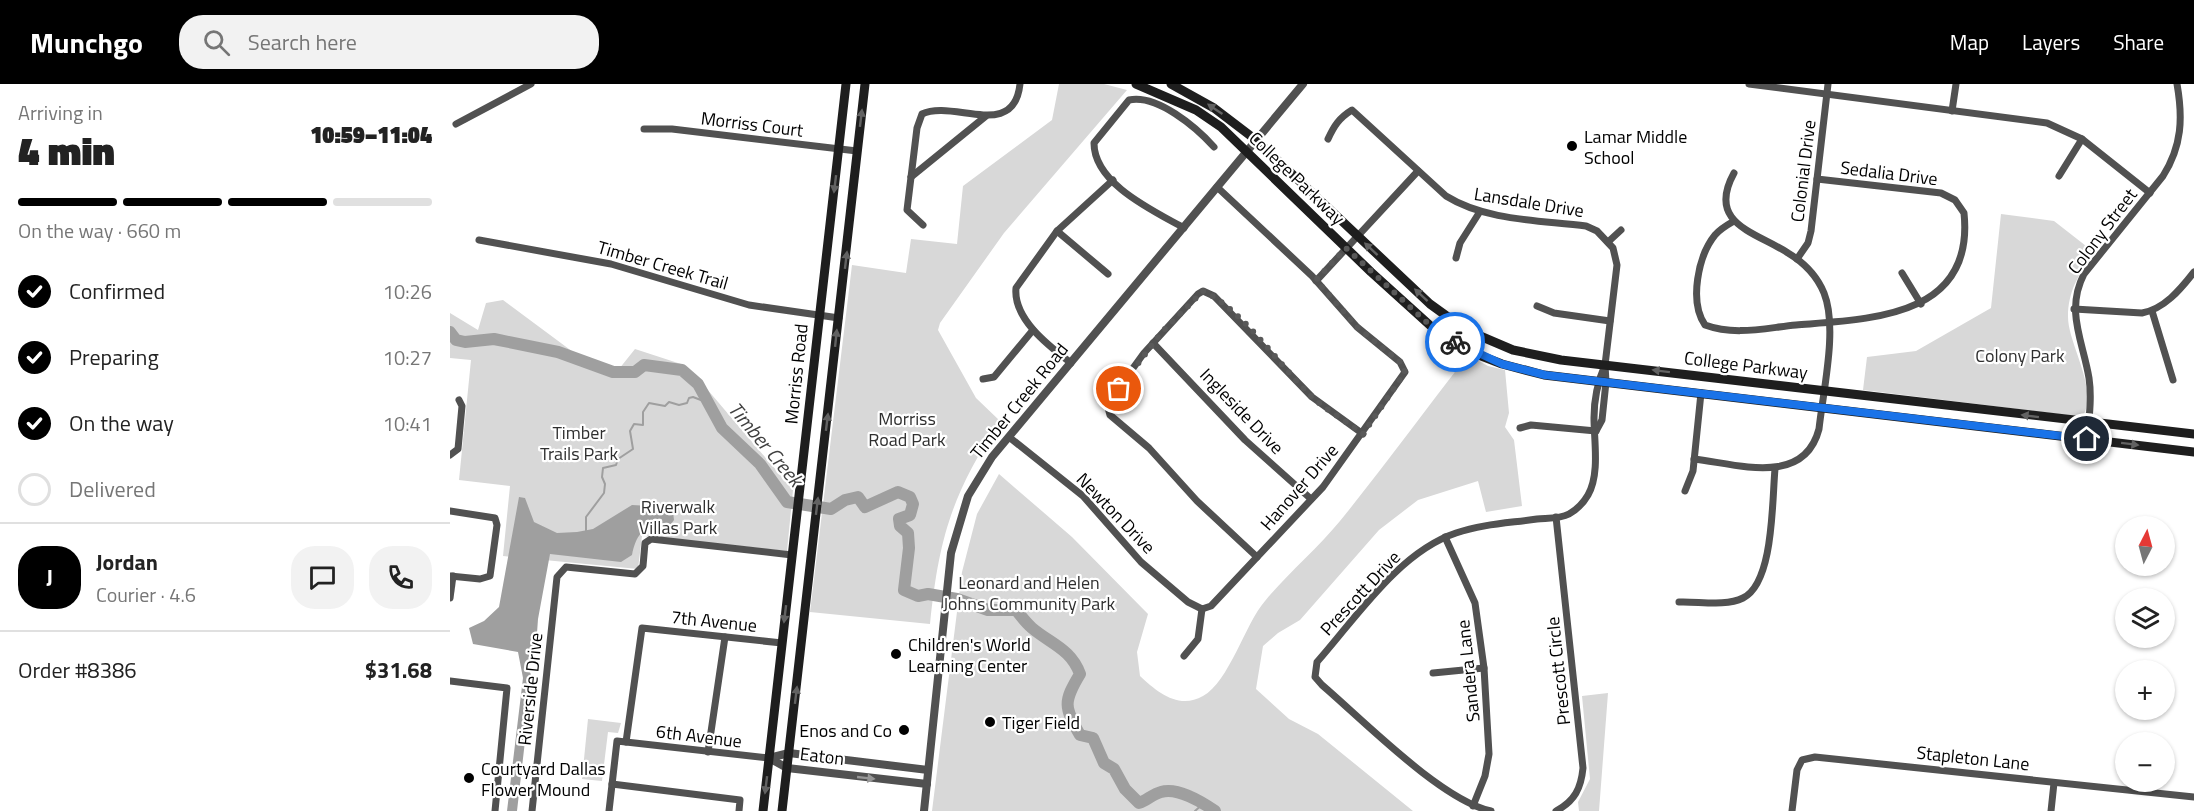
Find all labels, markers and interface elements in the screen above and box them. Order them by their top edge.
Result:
search box [179,15,599,69]
text: Munchgo [30,21,143,64]
text: Search here [248,25,357,59]
icon: search [200,26,233,59]
text: Map [1950,26,1989,58]
text: Layers [2022,26,2080,58]
text: Share [2113,26,2164,58]
text: Arriving in [18,97,103,128]
street label: Morriss Court [699,104,805,144]
one-way arrow [1207,104,1223,115]
one-way arrow [856,108,866,127]
text: 10:59–11:04 [310,118,432,152]
street label: Colonial Drive [1783,118,1823,224]
text: 4 min [18,121,115,180]
place label: Lamar Middle School [1584,123,1687,171]
street label: College Parkway [1243,125,1351,231]
marker: Lamar Middle School [1565,139,1579,153]
street label: Sedalia Drive [1839,154,1939,192]
one-way arrow [830,174,840,193]
street label: Lansdale Drive [1472,180,1586,224]
street label: Colony Street [2061,182,2144,280]
text: On the way · 660 m [18,215,181,246]
street label: Timber Creek Trail [594,233,732,297]
one-way arrow [1364,242,1379,256]
one-way arrow [841,250,850,269]
text: Confirmed [69,274,165,308]
icon: check [18,275,51,308]
text: 10:26 [383,276,432,307]
one-way arrow [1414,289,1429,302]
courier [1425,312,1485,372]
street label: Morriss Road [777,323,815,425]
icon: bike [1439,326,1472,359]
one-way arrow [832,329,841,348]
street label: Timber Creek Road [964,337,1074,465]
text: Preparing [69,340,159,374]
icon: check [18,341,51,374]
text: 10:27 [383,342,432,373]
park label: Colony Park [1975,342,2065,369]
street label: College Parkway [1683,344,1810,386]
street label: Ingleside Drive [1194,362,1290,460]
pin [1093,363,1144,414]
one-way arrow [1652,367,1671,376]
icon: bag [1102,372,1135,405]
water label: Timber Creek [721,395,812,495]
park label: Morriss Road Park [868,405,946,453]
text: On the way [69,406,174,440]
icon: check [18,407,51,440]
text: 10:41 [383,408,432,439]
one-way arrow [2021,411,2040,420]
one-way arrow [823,413,832,432]
pin [2061,413,2112,464]
park label: Timber Trails Park [540,419,618,467]
icon: home [2070,422,2103,455]
street label: Hanover Drive [1254,438,1344,536]
one-way arrow [2120,439,2139,449]
street label: Newton Drive [1070,466,1162,560]
text: Delivered [69,472,156,506]
park label: Riverwalk Villas Park [639,493,718,541]
one-way arrow [813,497,822,516]
north arrow [2115,516,2175,576]
map controls [2115,516,2175,792]
text: Jordan [96,545,158,579]
street label: Prescott Drive [1314,545,1406,641]
button: chat [291,546,354,609]
button: phone [369,546,432,609]
text: J [46,560,53,594]
park label: Leonard and Helen Johns Community Park [943,569,1115,617]
text: Courier · 4.6 [96,579,196,610]
button: layers [2115,588,2175,648]
street label: 7th Avenue [670,603,758,639]
one-way arrow [781,605,790,624]
street label: Prescott Circle [1539,615,1577,727]
street label: Sandera Lane [1449,619,1487,723]
street label: Riverside Drive [511,631,549,747]
place label: Children's World Learning Center [908,631,1031,679]
marker: Children's World Learning Center [889,647,903,661]
text: Order #8386 [18,653,137,687]
text: $31.68 [365,653,432,687]
button: + [2115,660,2175,720]
one-way arrow [791,686,801,705]
place label: Tiger Field [1002,709,1080,736]
marker: Tiger Field [983,715,997,729]
street label: 6th Avenue [655,717,743,755]
place label: Enos and Co [799,717,892,744]
marker: Enos and Co [897,723,911,737]
button: − [2115,732,2175,792]
street label: Stapleton Lane [1915,739,2031,777]
street label: Eaton [798,740,846,772]
place label: Courtyard Dallas Flower Mound [481,755,606,803]
marker: Courtyard Dallas Flower Mound [462,771,476,785]
one-way arrow [857,773,876,782]
one-way arrow [761,775,770,794]

